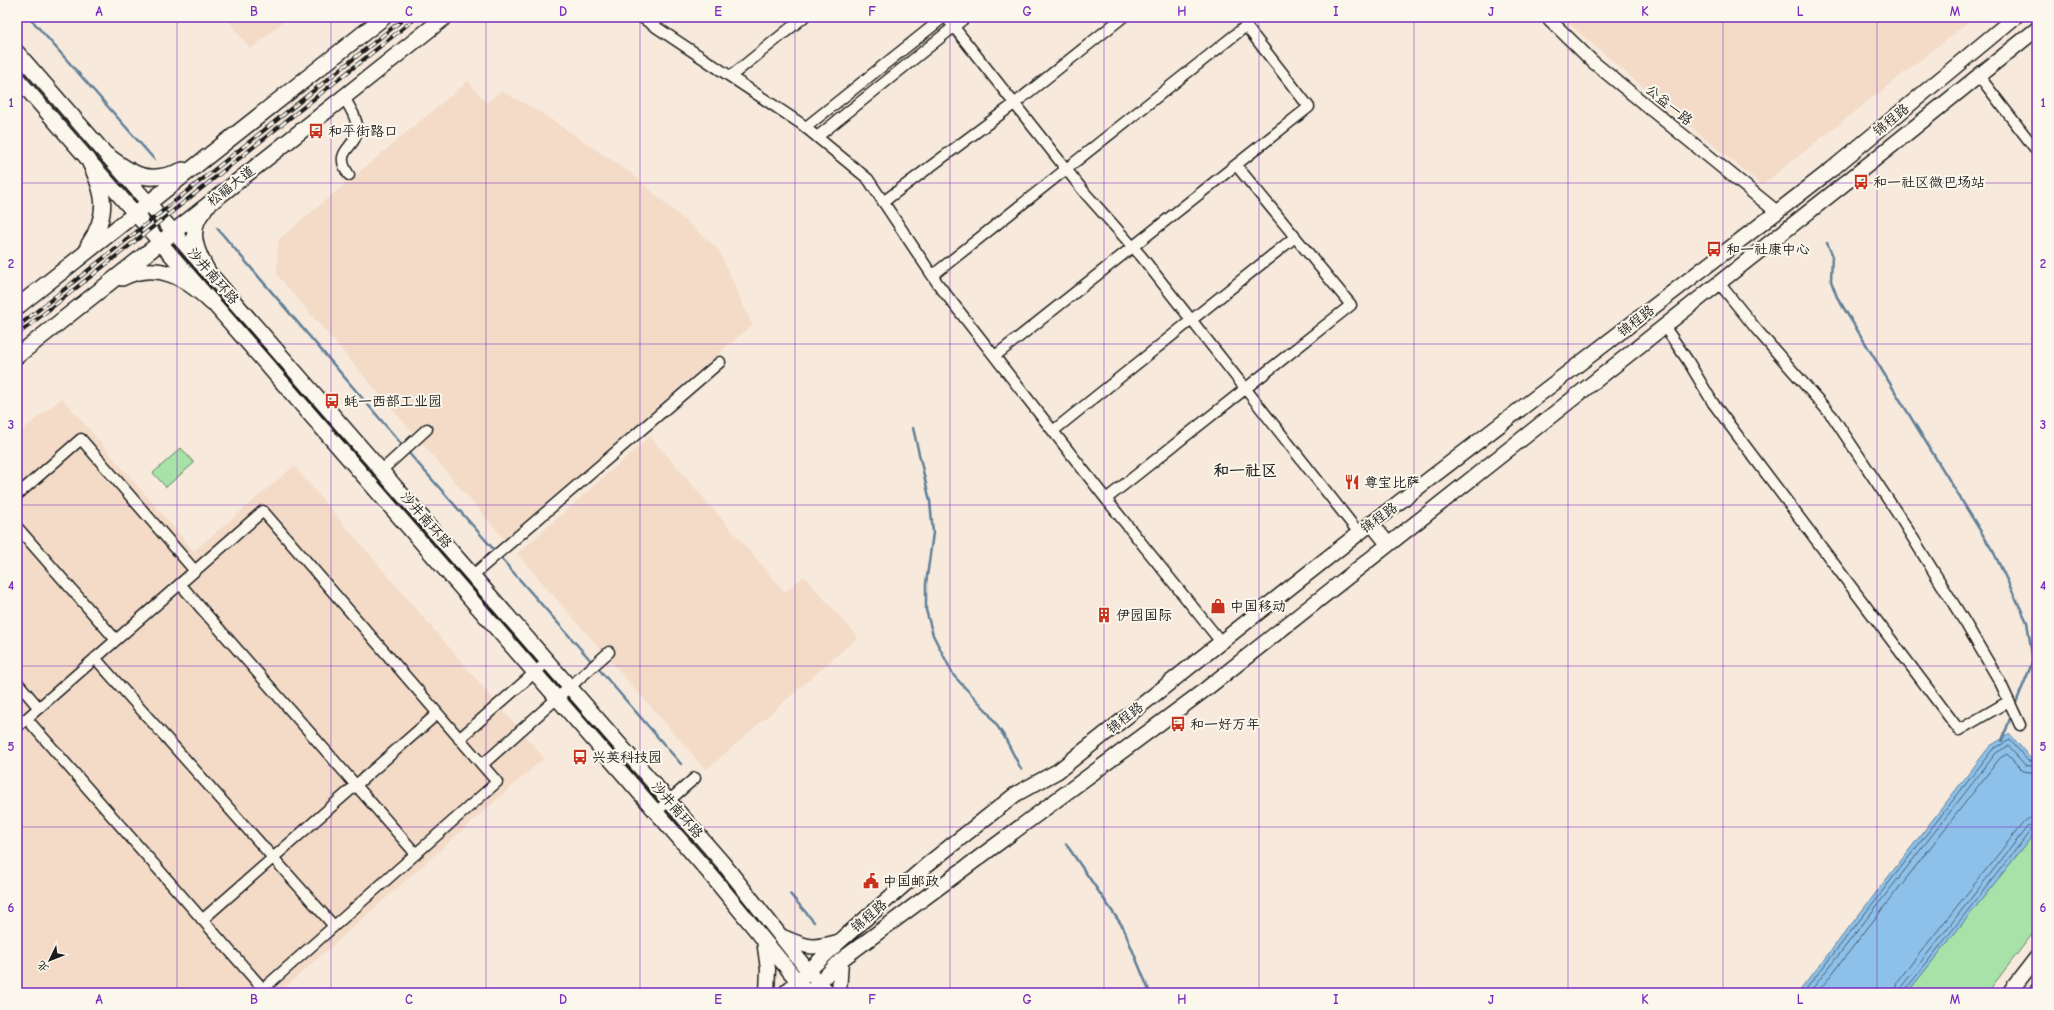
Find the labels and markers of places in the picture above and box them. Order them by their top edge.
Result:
bus stop icon: 和平街路口 [307,122,325,140]
place label: 和平街路口 [328,123,398,140]
bus stop icon: 和一社区微巴场站 [1852,173,1870,191]
place label: 和一社区微巴场站 [1873,174,1985,191]
bus stop icon: 和一社康中心 [1705,240,1723,258]
place label: 和一社康中心 [1726,241,1810,258]
bus stop icon: 蚝一西部工业园 [323,392,341,410]
place label: 蚝一西部工业园 [344,393,442,410]
restaurant icon: 尊宝比萨 [1343,473,1361,491]
place label: 尊宝比萨 [1364,474,1420,491]
shop icon: 中国移动 [1209,597,1227,615]
place label: 中国移动 [1230,598,1286,615]
building icon: 伊园国际 [1095,606,1113,624]
place label: 伊园国际 [1116,607,1172,624]
bus stop icon: 和一好万年 [1169,715,1187,733]
place label: 和一好万年 [1190,716,1260,733]
bus stop icon: 兴英科技园 [571,748,589,766]
place label: 兴英科技园 [592,749,662,766]
public building icon: 中国邮政 [862,872,880,890]
place label: 中国邮政 [883,873,939,890]

